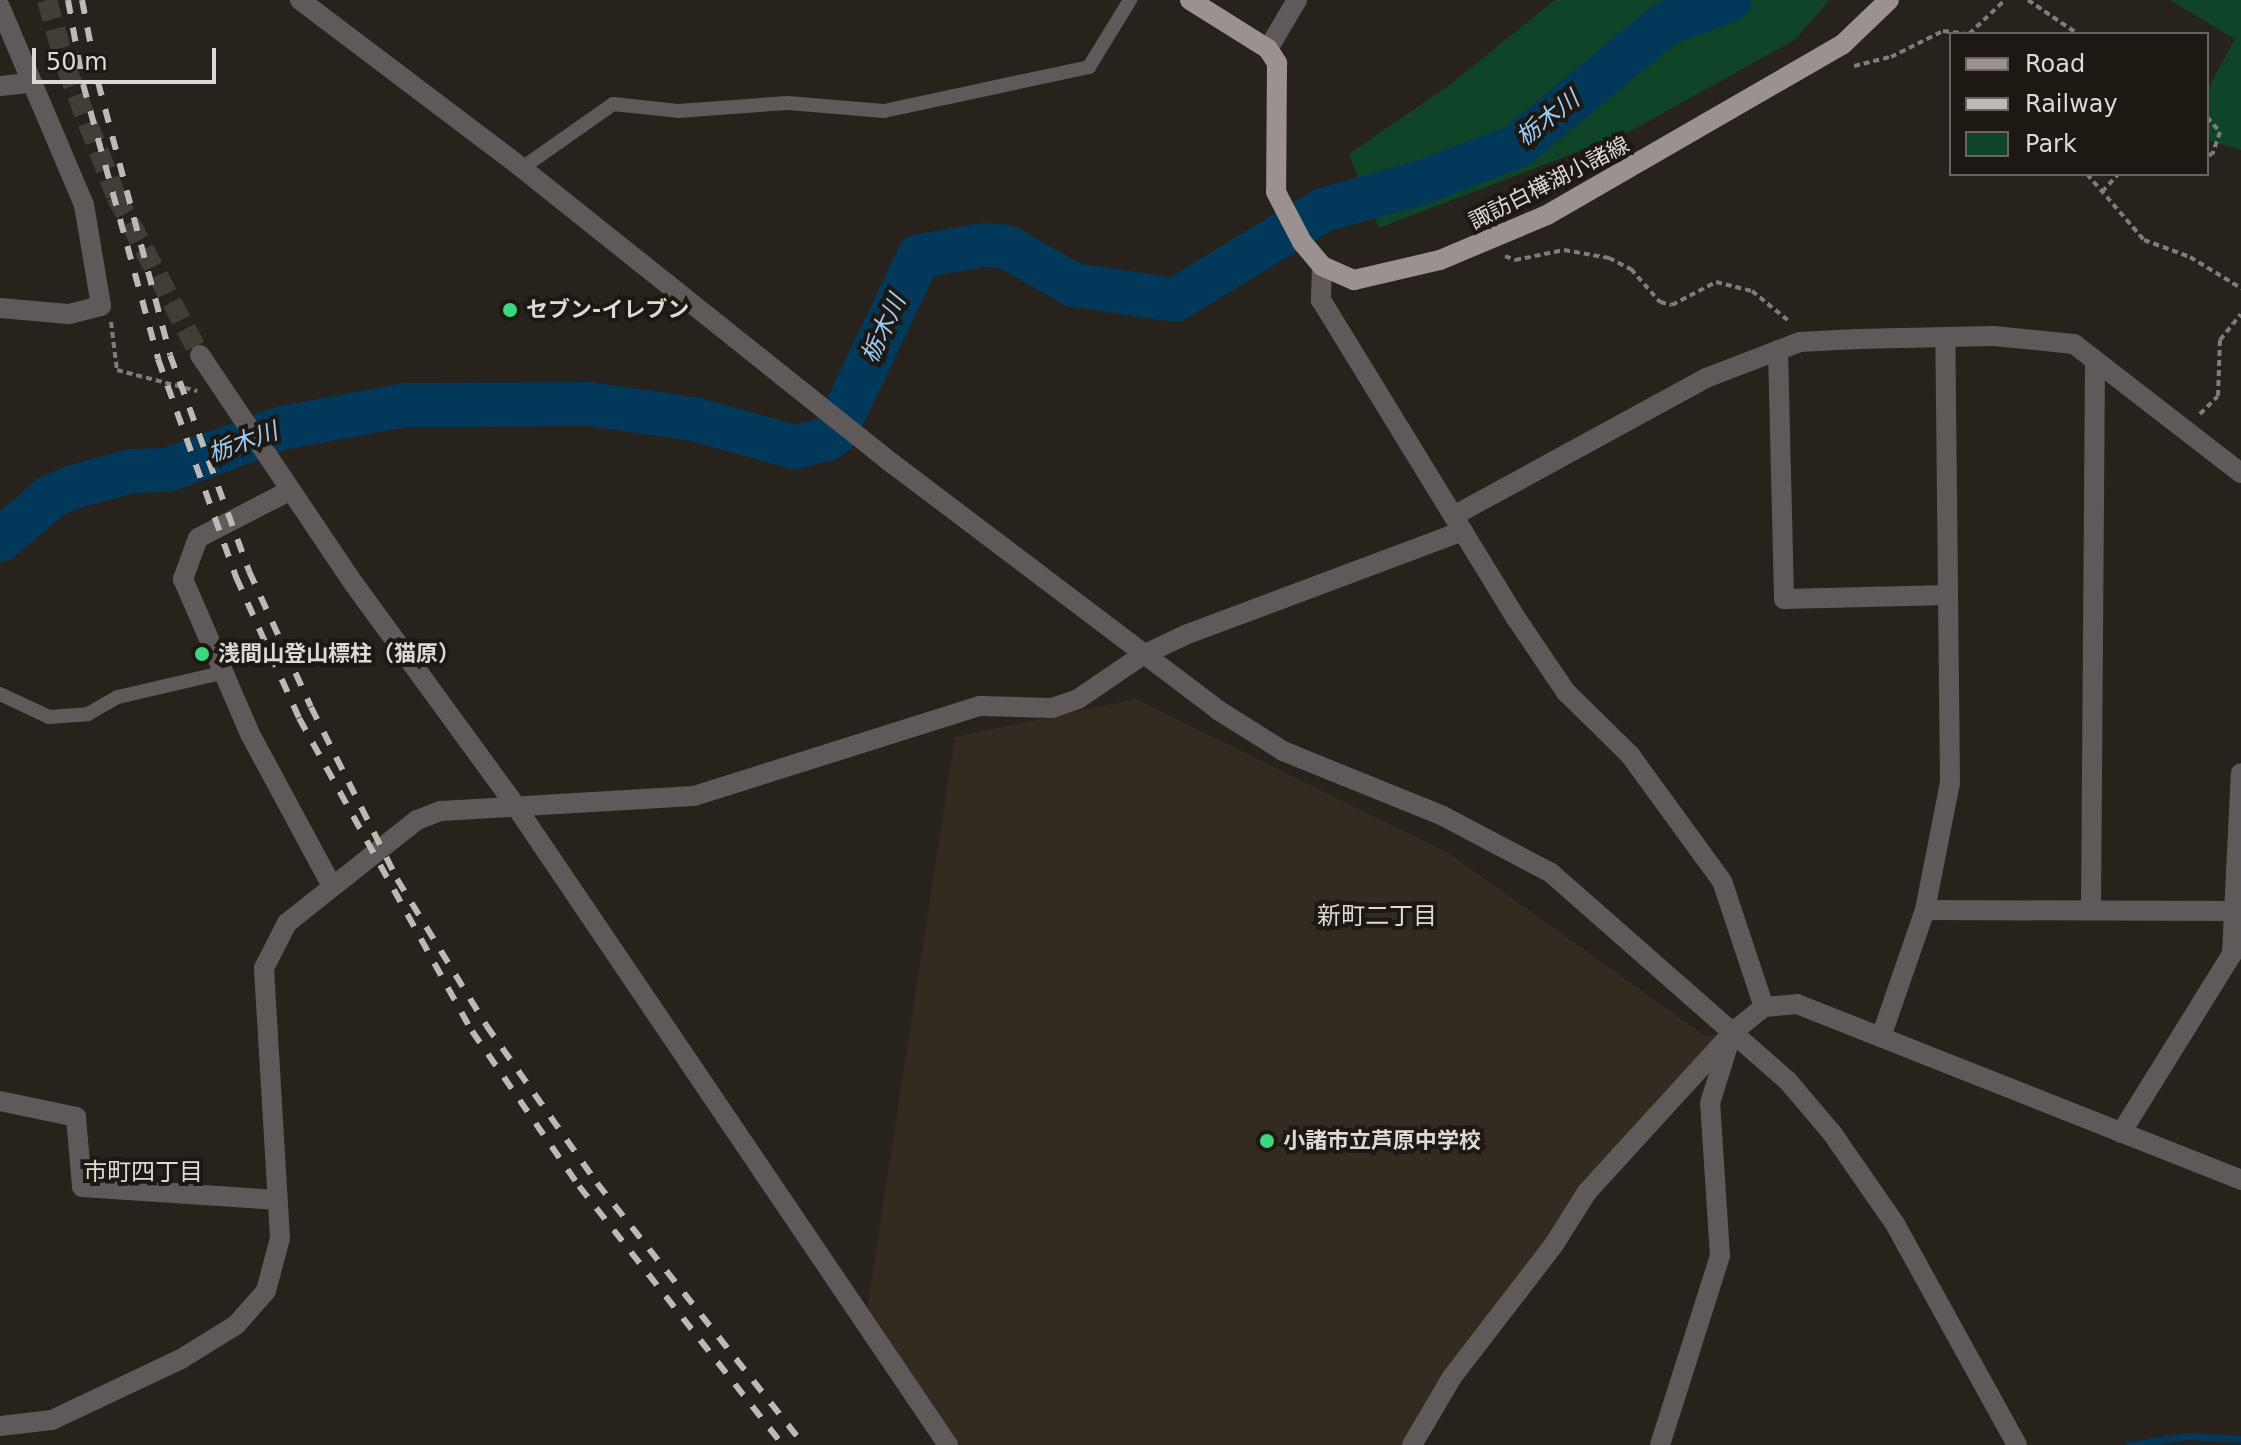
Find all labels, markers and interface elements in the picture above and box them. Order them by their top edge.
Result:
scale bar [36,32,220,82]
legend [1949,32,2209,176]
text: 50 m [46,48,108,76]
text: Road [2025,50,2085,78]
water label: 栃木川 [1511,85,1585,153]
text: Railway [2025,90,2118,118]
text: Park [2025,130,2077,158]
street label: 諏訪白樺湖小諸線 [1465,131,1633,235]
water label: 栃木川 [856,290,912,368]
place label: セブン-イレブン [526,297,689,323]
marker: セブン-イレブン [501,301,519,319]
water label: 栃木川 [204,417,282,469]
place label: 浅間山登山標柱（猫原） [218,641,460,667]
marker: 浅間山登山標柱（猫原） [193,645,211,663]
district label: 新町二丁目 [1317,903,1437,931]
place label: 小諸市立芦原中学校 [1283,1128,1481,1154]
marker: 小諸市立芦原中学校 [1258,1132,1276,1150]
district label: 市町四丁目 [83,1159,203,1187]

